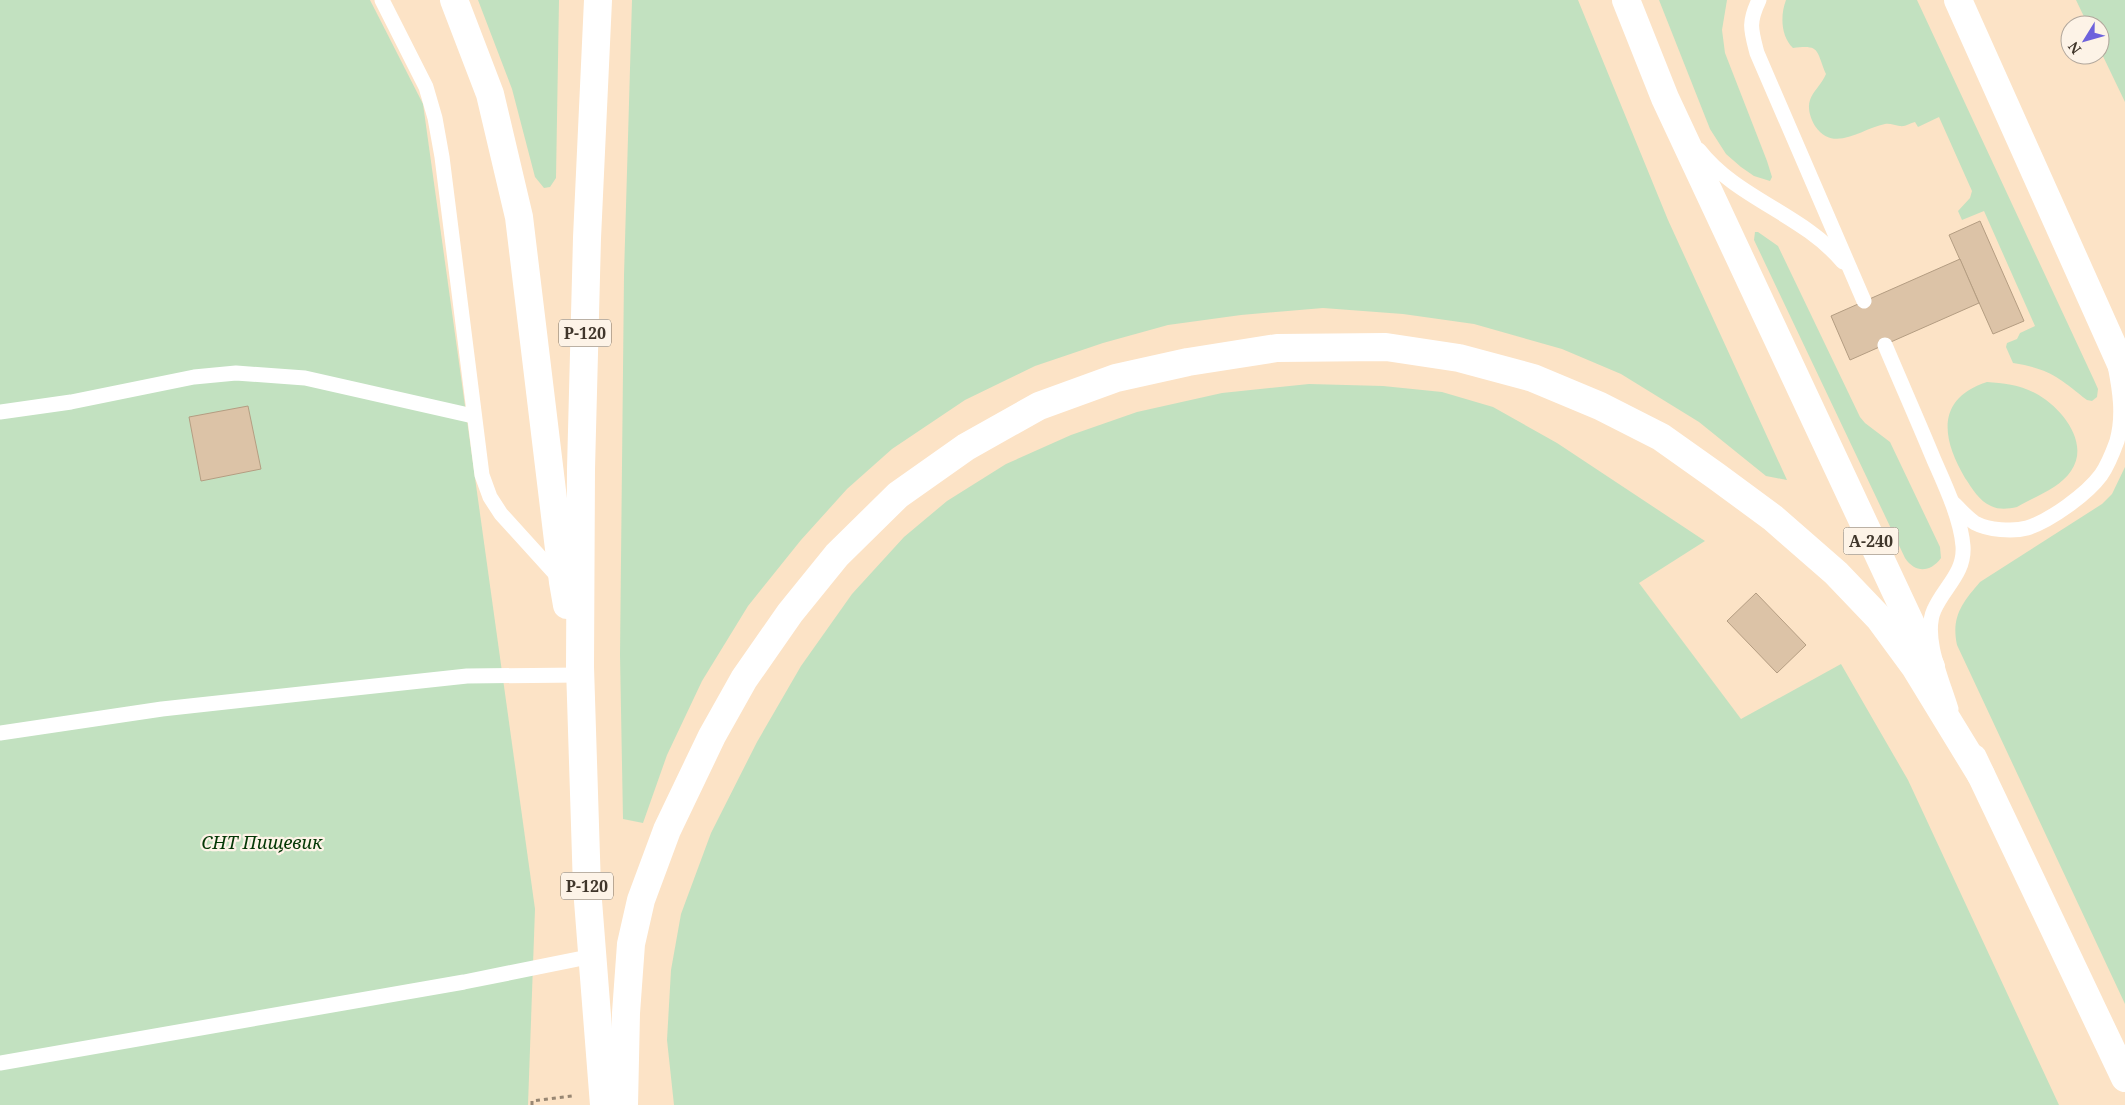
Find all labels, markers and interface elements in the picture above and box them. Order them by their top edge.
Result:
north arrow [2060,15,2110,65]
text: N [2063,38,2085,58]
road number: Р-120 [559,319,611,346]
road number: А-240 [1844,528,1898,554]
park label: СНТ Пищевик [201,830,323,854]
road number: Р-120 [561,872,613,899]

